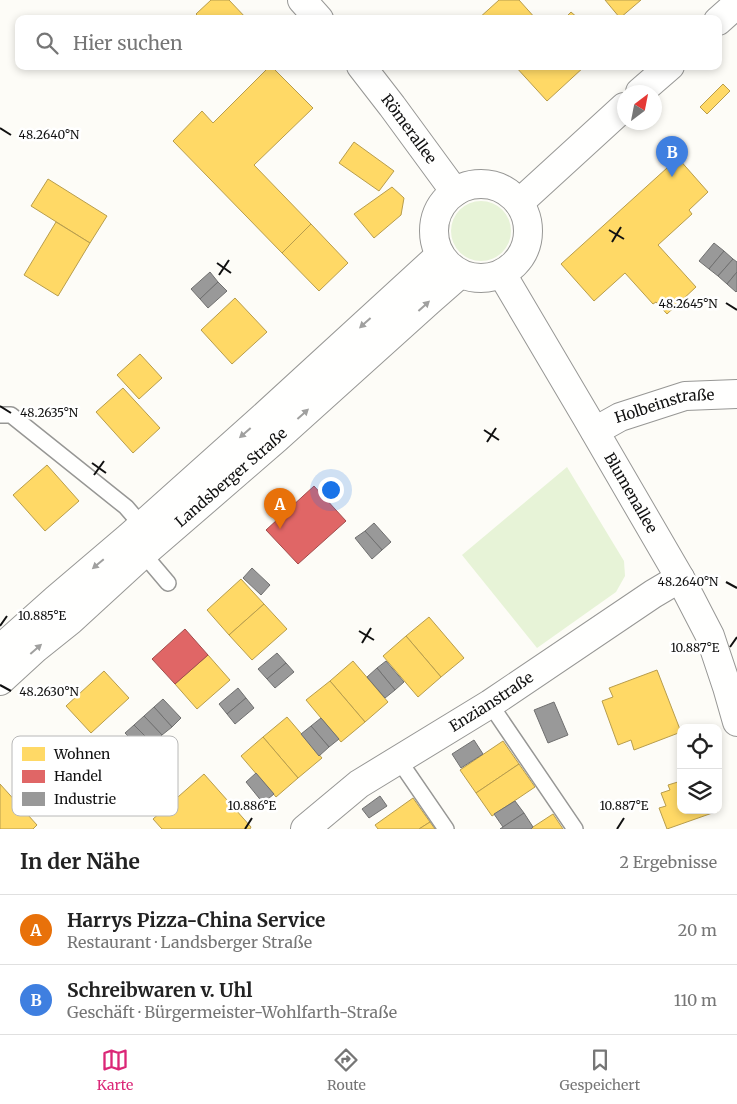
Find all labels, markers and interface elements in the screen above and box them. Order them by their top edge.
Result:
search box [15,15,722,70]
icon: search [33,29,61,57]
text: Hier suchen [73,31,183,55]
north arrow [617,85,662,130]
street label: Römerallee [377,90,441,167]
text: 48.2640°N [19,127,80,142]
pin: B [656,136,688,177]
text: 48.2645°N [659,296,718,311]
one-way arrow [417,300,429,312]
one-way arrow [359,317,371,329]
street label: Holbeinstraße [612,385,715,427]
text: 48.2635°N [20,405,79,420]
one-way arrow [296,408,308,420]
street label: Landsberger Straße [171,423,291,531]
one-way arrow [239,427,252,438]
street label: Blumenallee [600,449,662,537]
your location [318,477,344,503]
pin: A [264,488,296,529]
one-way arrow [91,558,104,569]
text: 48.2640°N [658,574,719,589]
text: 10.885°E [18,608,66,623]
text: 10.887°E [671,640,720,655]
one-way arrow [30,643,42,655]
street label: Enzianstraße [446,667,537,736]
text: 48.2630°N [19,684,79,699]
map controls [677,724,722,814]
button: locate [677,724,722,769]
legend [12,736,178,816]
text: Wohnen [53,745,110,763]
text: Handel [54,767,103,785]
button: layers [677,769,722,814]
text: Industrie [54,790,116,808]
text: 10.886°E [228,798,277,813]
text: 10.887°E [600,798,649,813]
text: In der Nähe [20,848,140,875]
text: 2 Ergebnisse [619,852,717,872]
text: Harrys Pizza-China Service [67,908,325,932]
text: A [30,920,42,940]
text: 20 m [678,920,717,940]
text: Restaurant · Landsberger Straße [67,932,312,952]
text: Schreibwaren v. Uhl [67,978,252,1002]
text: B [30,990,42,1010]
text: 110 m [674,990,717,1010]
text: Geschäft · Bürgermeister-Wohlfarth-Straße [67,1002,397,1022]
tab: Karte [97,1046,133,1094]
tab: Route [327,1046,366,1094]
tab: Gespeichert [560,1046,640,1094]

